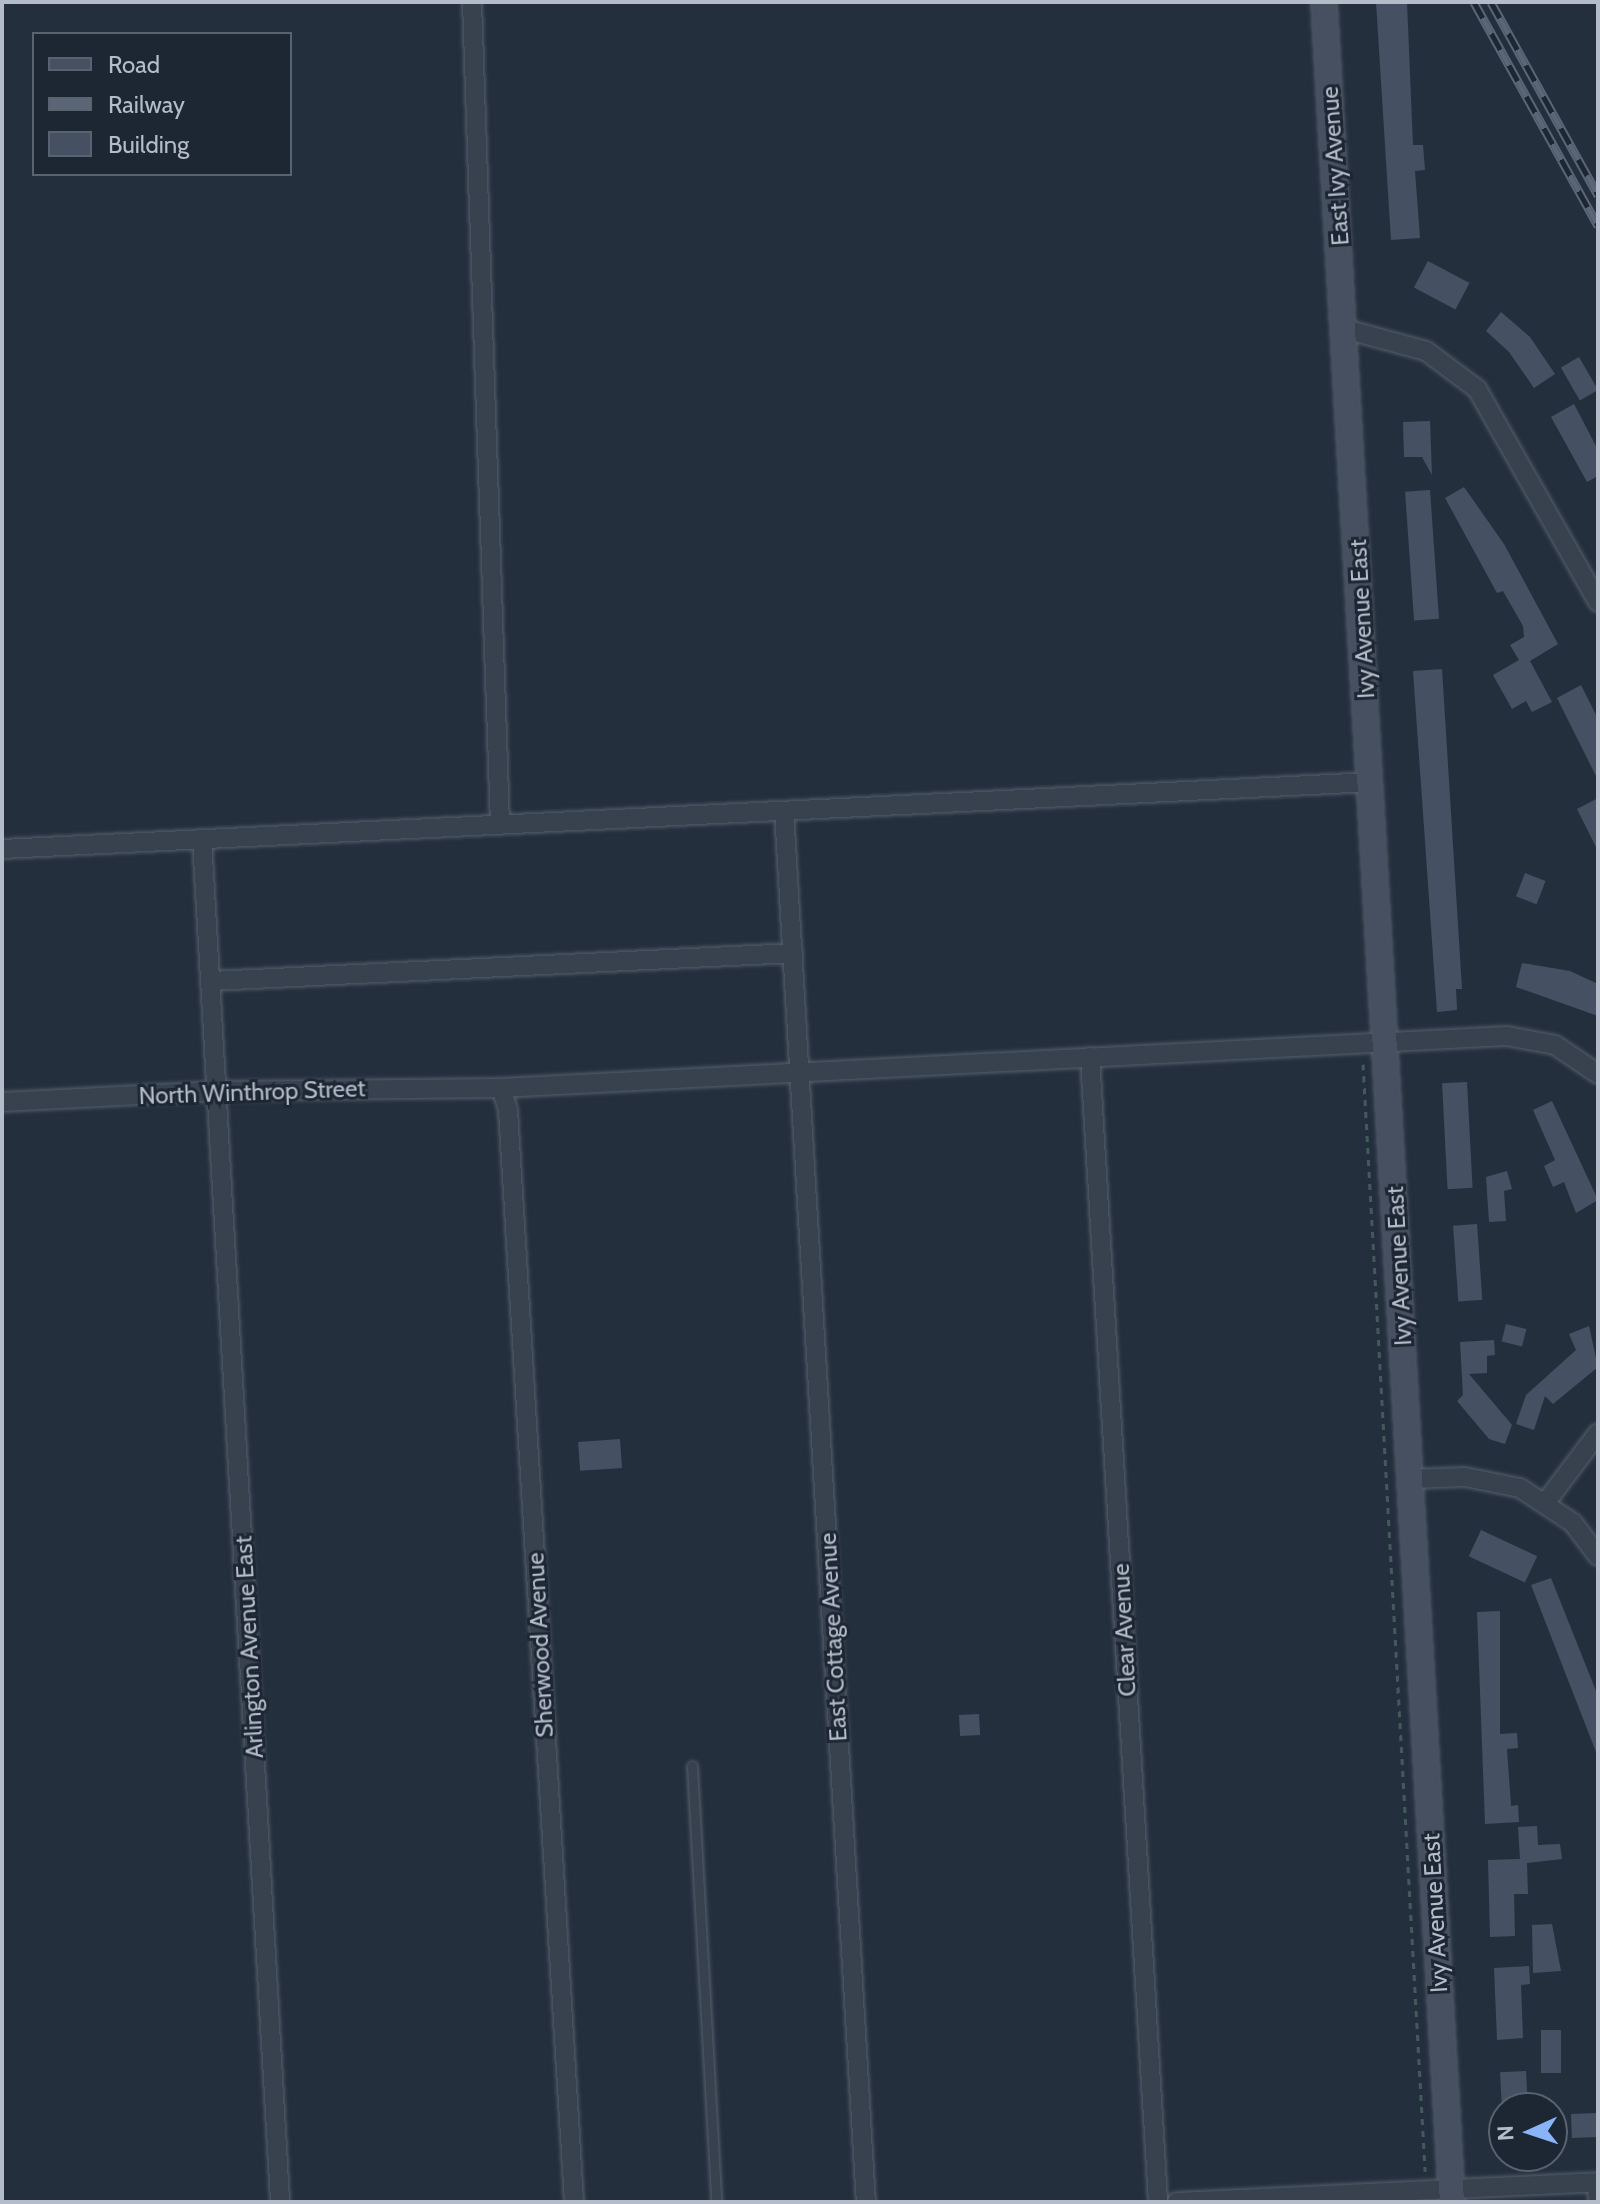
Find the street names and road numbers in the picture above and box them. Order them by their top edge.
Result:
street label: East Ivy Avenue [1315,85,1355,247]
street label: Ivy Avenue East [1343,539,1381,699]
street label: North Winthrop Street [138,1074,366,1110]
street label: Ivy Avenue East [1380,1186,1418,1346]
street label: East Cottage Avenue [813,1532,853,1742]
street label: Arlington Avenue East [229,1535,269,1759]
street label: Sherwood Avenue [521,1552,559,1738]
street label: Clear Avenue [1106,1563,1142,1697]
street label: Ivy Avenue East [1416,1833,1454,1993]

